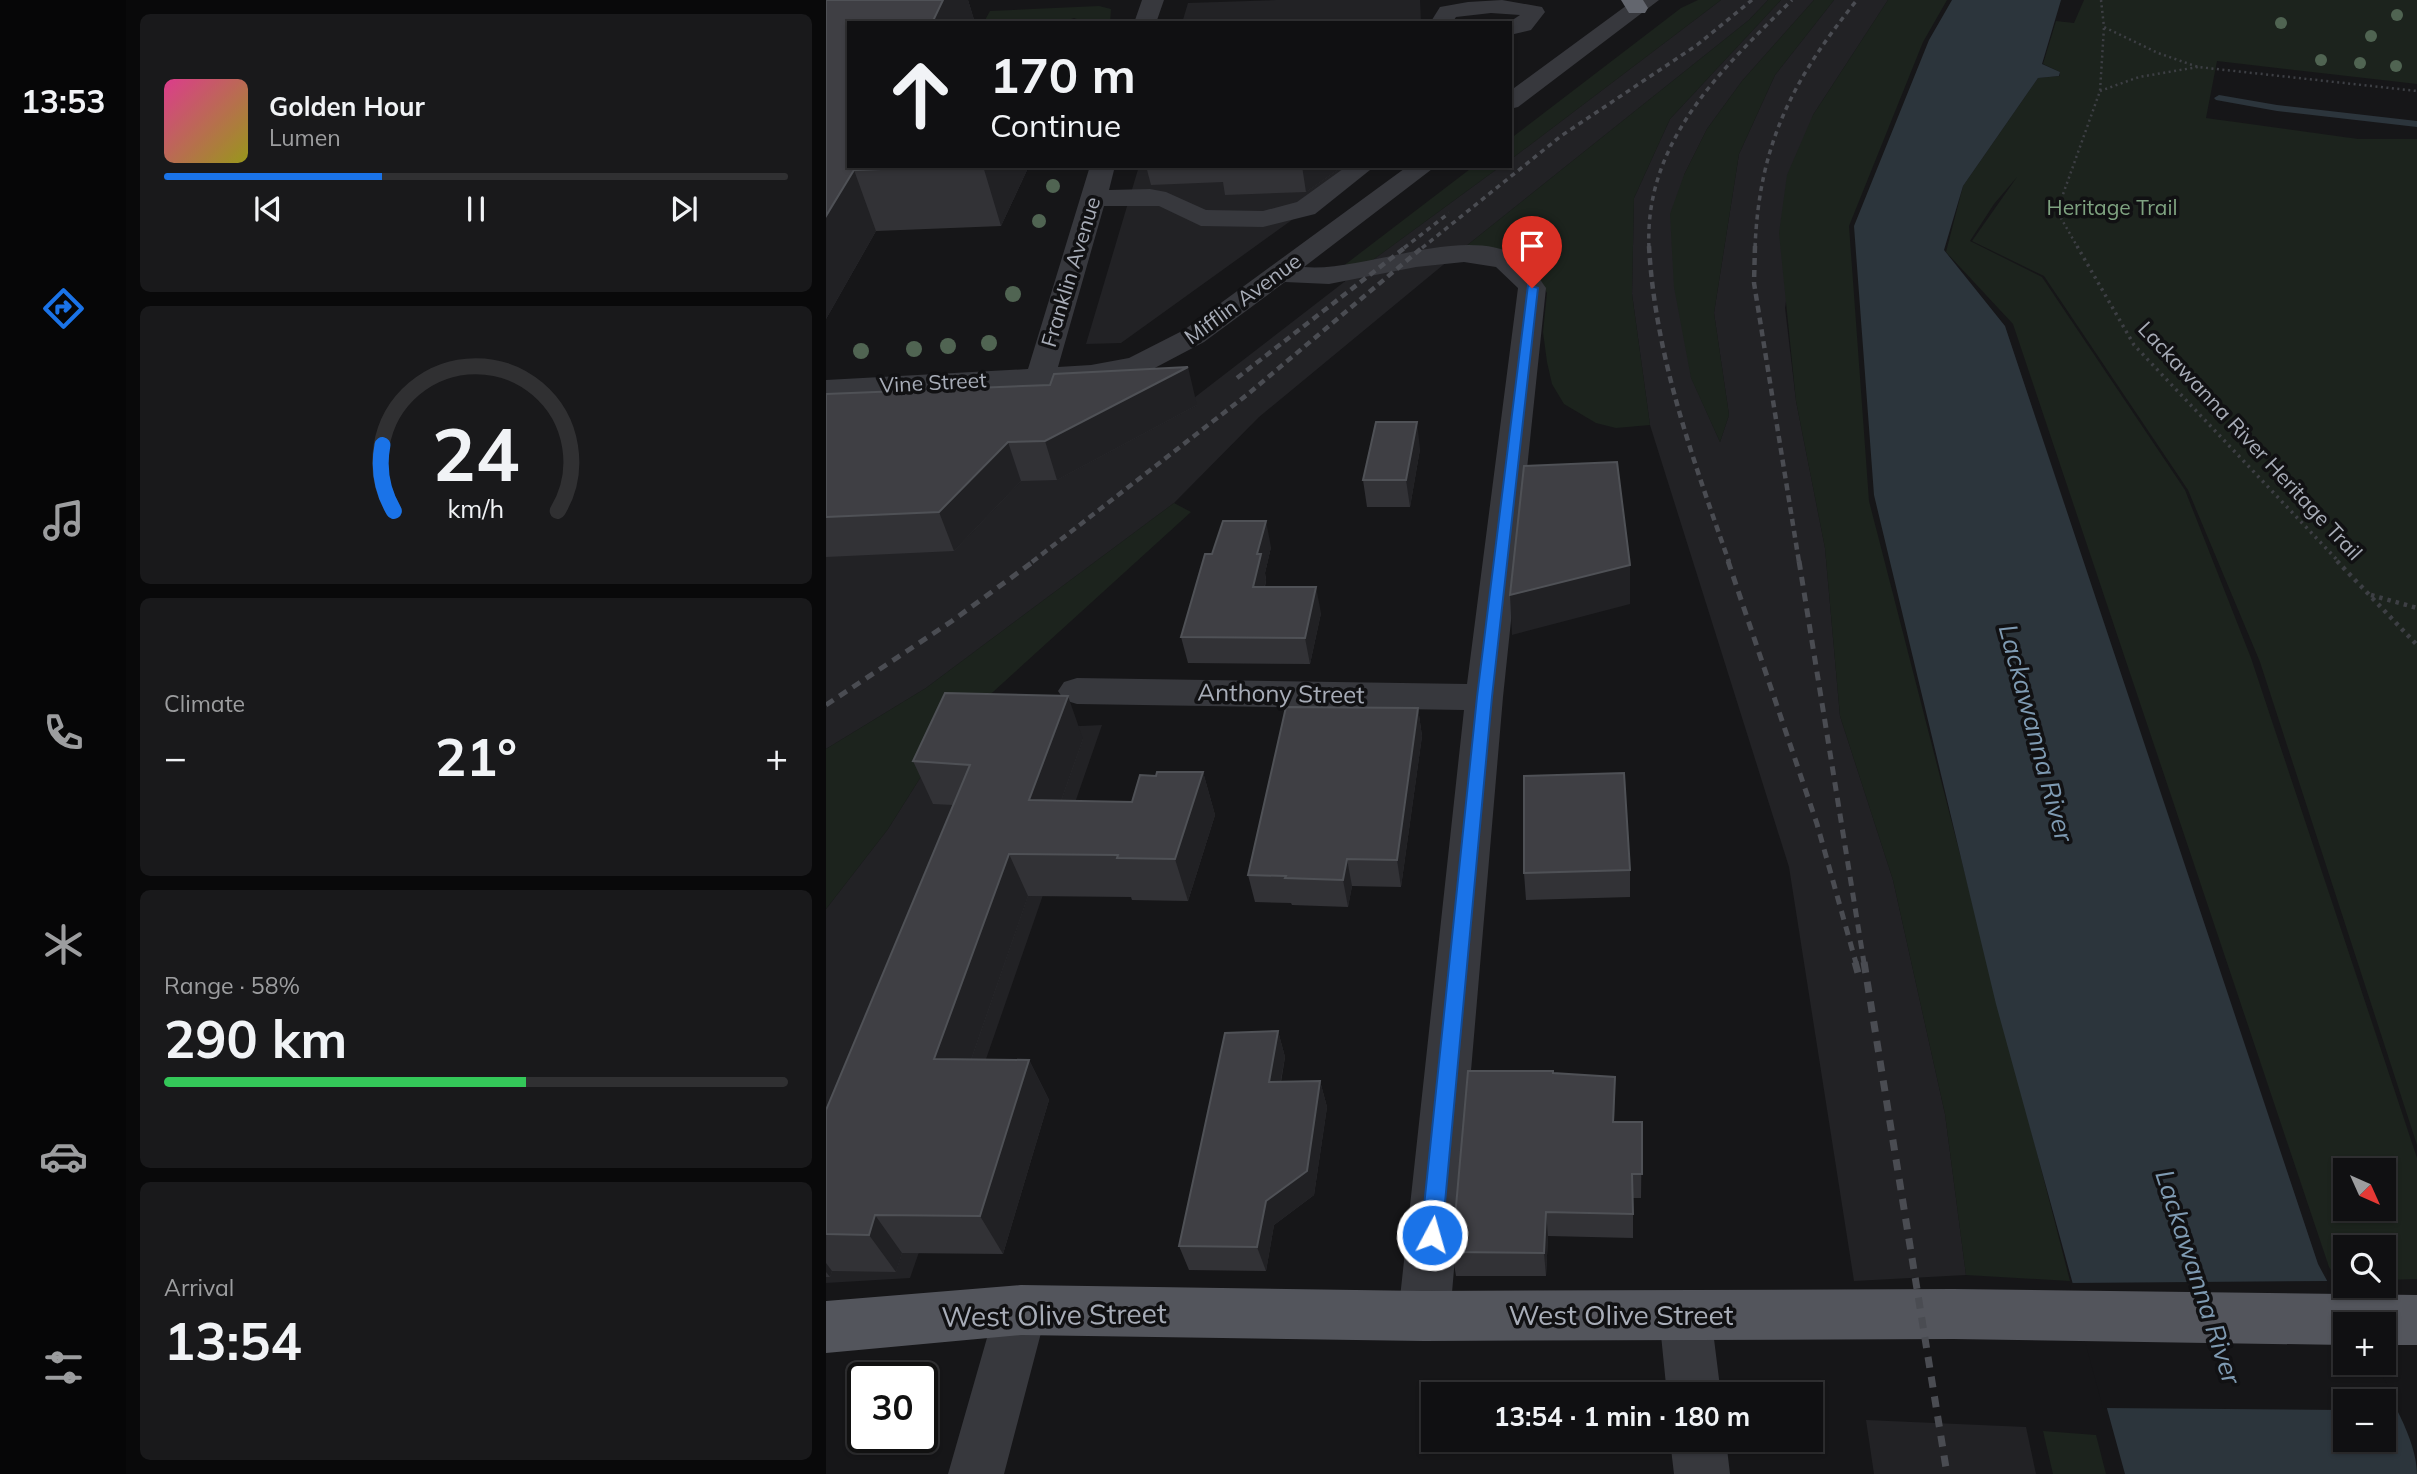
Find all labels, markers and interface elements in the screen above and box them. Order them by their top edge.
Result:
text: 170 m [990,44,1136,105]
icon: ahead [875,49,966,140]
text: 13:53 [21,81,105,121]
text: Golden Hour [269,90,425,123]
text: Continue [990,105,1121,145]
text: Lumen [269,123,341,152]
icon: previous [249,190,287,228]
icon: pause [457,190,495,228]
icon: next [665,190,703,228]
street label: Franklin Avenue [1035,193,1105,350]
park label: Heritage Trail [2047,194,2177,220]
pin [1502,216,1562,288]
icon: arrive [1513,227,1551,265]
street label: Mifflin Avenue [1179,247,1306,349]
icon: directions [39,284,88,333]
street label: Lackawanna River Heritage Trail [2133,316,2368,565]
street label: Vine Street [879,366,987,398]
text: 24 [432,408,520,499]
text: km/h [448,493,504,524]
icon: music [39,496,88,545]
water label: Lackawanna River [1992,621,2082,847]
street label: Anthony Street [1197,677,1365,709]
text: Climate [164,689,245,718]
icon: phone [39,708,88,757]
text: 21° [435,724,517,789]
text: − [164,733,187,781]
text: + [765,733,788,781]
icon: climate [39,920,88,969]
text: Range · 58% [164,971,300,1000]
text: 290 km [164,1006,347,1071]
icon: car [39,1132,88,1181]
north arrow [2333,1158,2396,1222]
map controls [2333,1158,2396,1452]
water label: Lackawanna River [2148,1165,2249,1390]
position arrow [1395,1198,1469,1272]
button: search [2333,1235,2396,1298]
text: Arrival [164,1273,234,1302]
street label: West Olive Street [941,1295,1167,1334]
street label: West Olive Street [1508,1297,1734,1332]
text: 13:54 [164,1308,302,1373]
button: + [2333,1312,2396,1375]
icon: filters [39,1343,88,1392]
speed limit sign: 30 [847,1362,938,1453]
button: − [2333,1389,2396,1452]
text: 13:54 · 1 min · 180 m [1494,1400,1750,1433]

